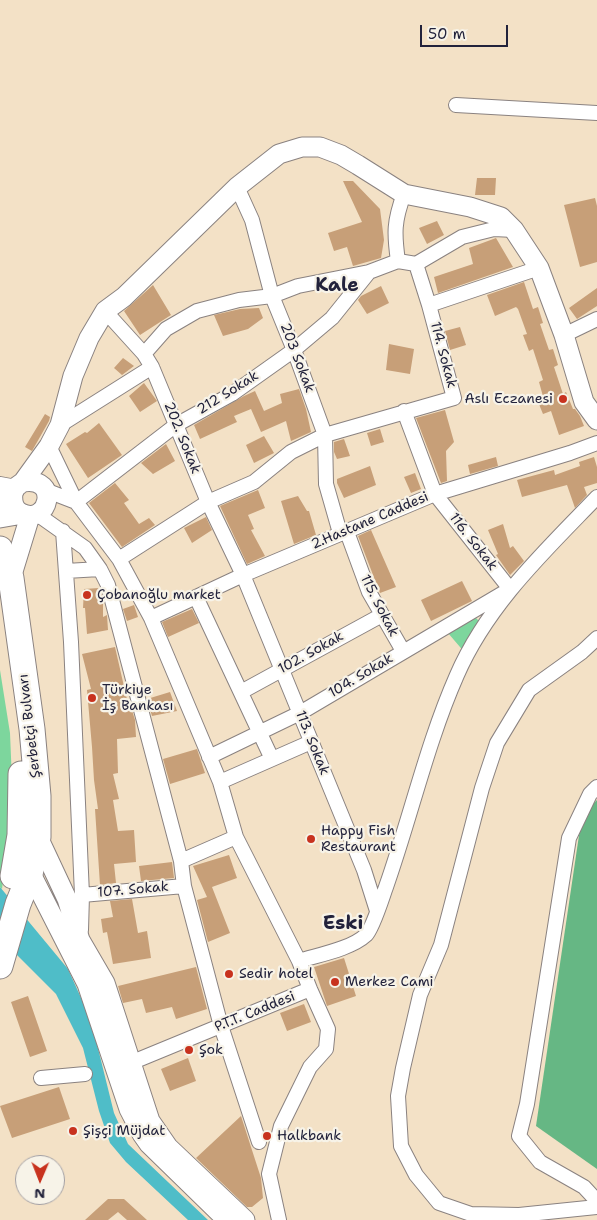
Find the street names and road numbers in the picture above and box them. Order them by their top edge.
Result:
street label: 114. Sokak [426,320,460,390]
street label: 203 Sokak [276,321,318,395]
street label: 212 Sokak [194,368,262,418]
street label: 202. Sokak [160,400,204,476]
street label: 2.Hastane Caddesi [309,489,431,553]
street label: 116. Sokak [445,510,501,574]
street label: 115. Sokak [356,572,402,640]
street label: 102. Sokak [275,628,347,678]
street label: 104. Sokak [326,650,396,702]
street label: Şerbetçi Bulvarı [15,673,45,779]
street label: 113. Sokak [291,708,333,778]
street label: 107. Sokak [97,879,169,901]
street label: P.T.T. Caddesi [212,988,298,1036]

